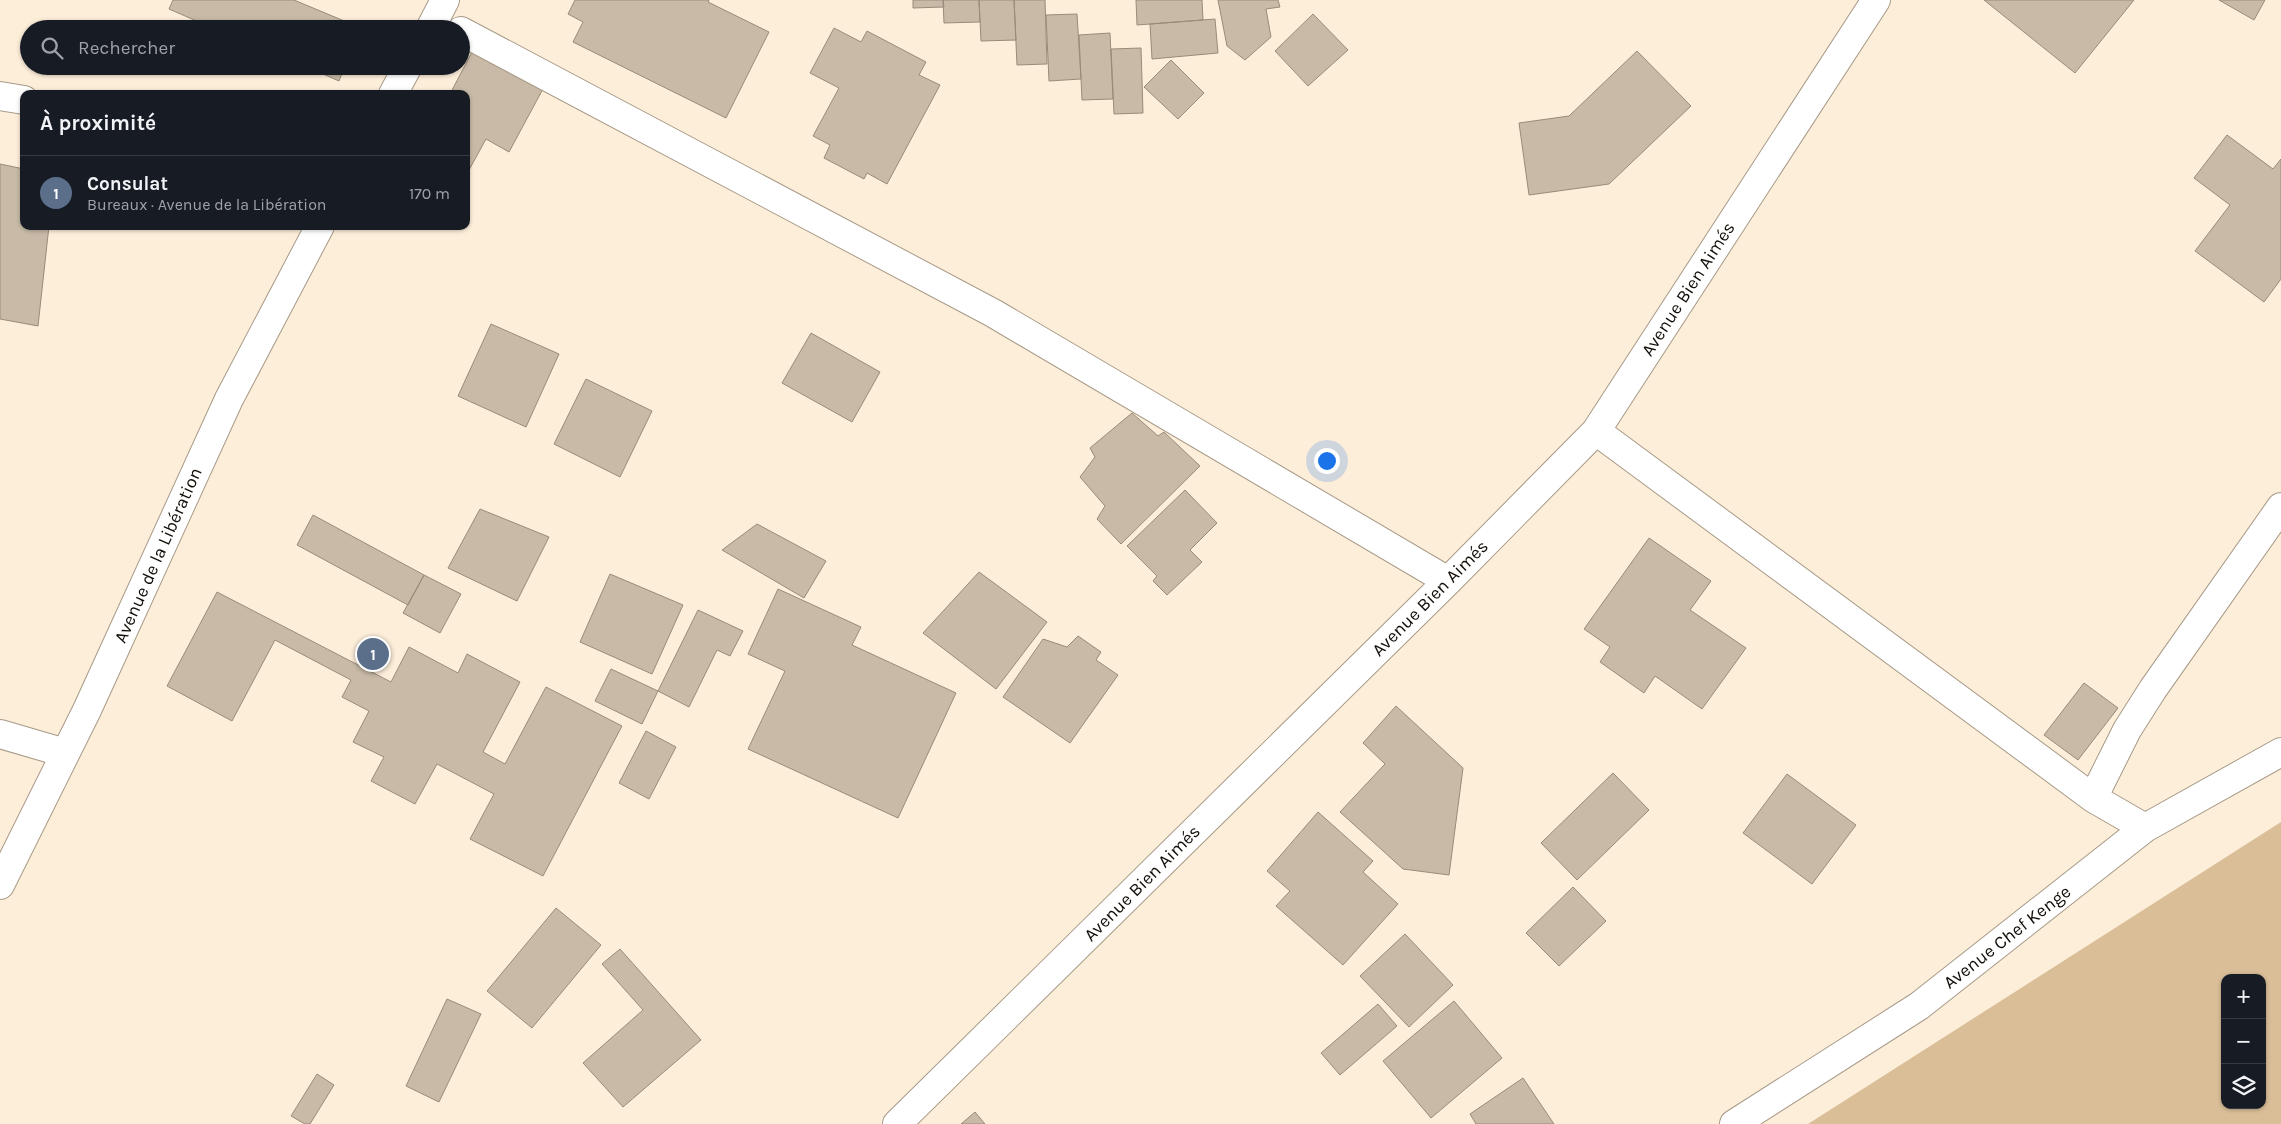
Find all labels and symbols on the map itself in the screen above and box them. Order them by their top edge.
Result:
street label: Avenue Bien Aimés [1636,218,1740,360]
your location [1314,448,1340,474]
street label: Avenue de la Libération [109,464,207,646]
street label: Avenue Bien Aimés [1367,535,1493,661]
pin: 1 [357,635,389,673]
street label: Avenue Bien Aimés [1079,820,1205,946]
street label: Avenue Chef Kenge [1939,880,2075,994]

